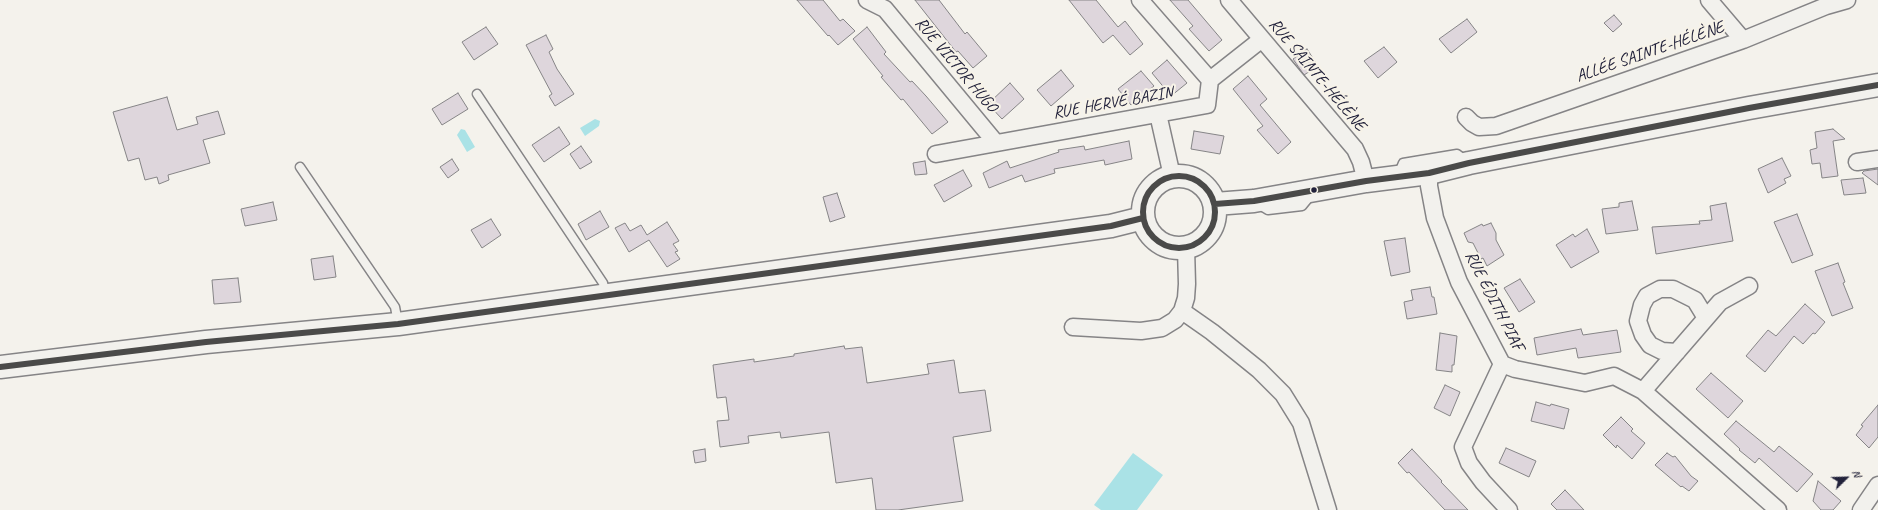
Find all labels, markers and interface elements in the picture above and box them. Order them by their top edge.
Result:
street label: RUE VICTOR HUGO [910,13,1002,117]
street label: RUE SAINTE-HÉLÈNE [1264,15,1370,135]
street label: ALLÉE SAINTE-HÉLÈNE [1573,17,1727,87]
street label: RUE HERVÉ BAZIN [1051,82,1175,124]
unlabelled marker [1309,185,1319,195]
street label: RUE ÉDITH PIAF [1460,248,1528,354]
north arrow [1826,458,1866,498]
text: N [1849,467,1865,479]

